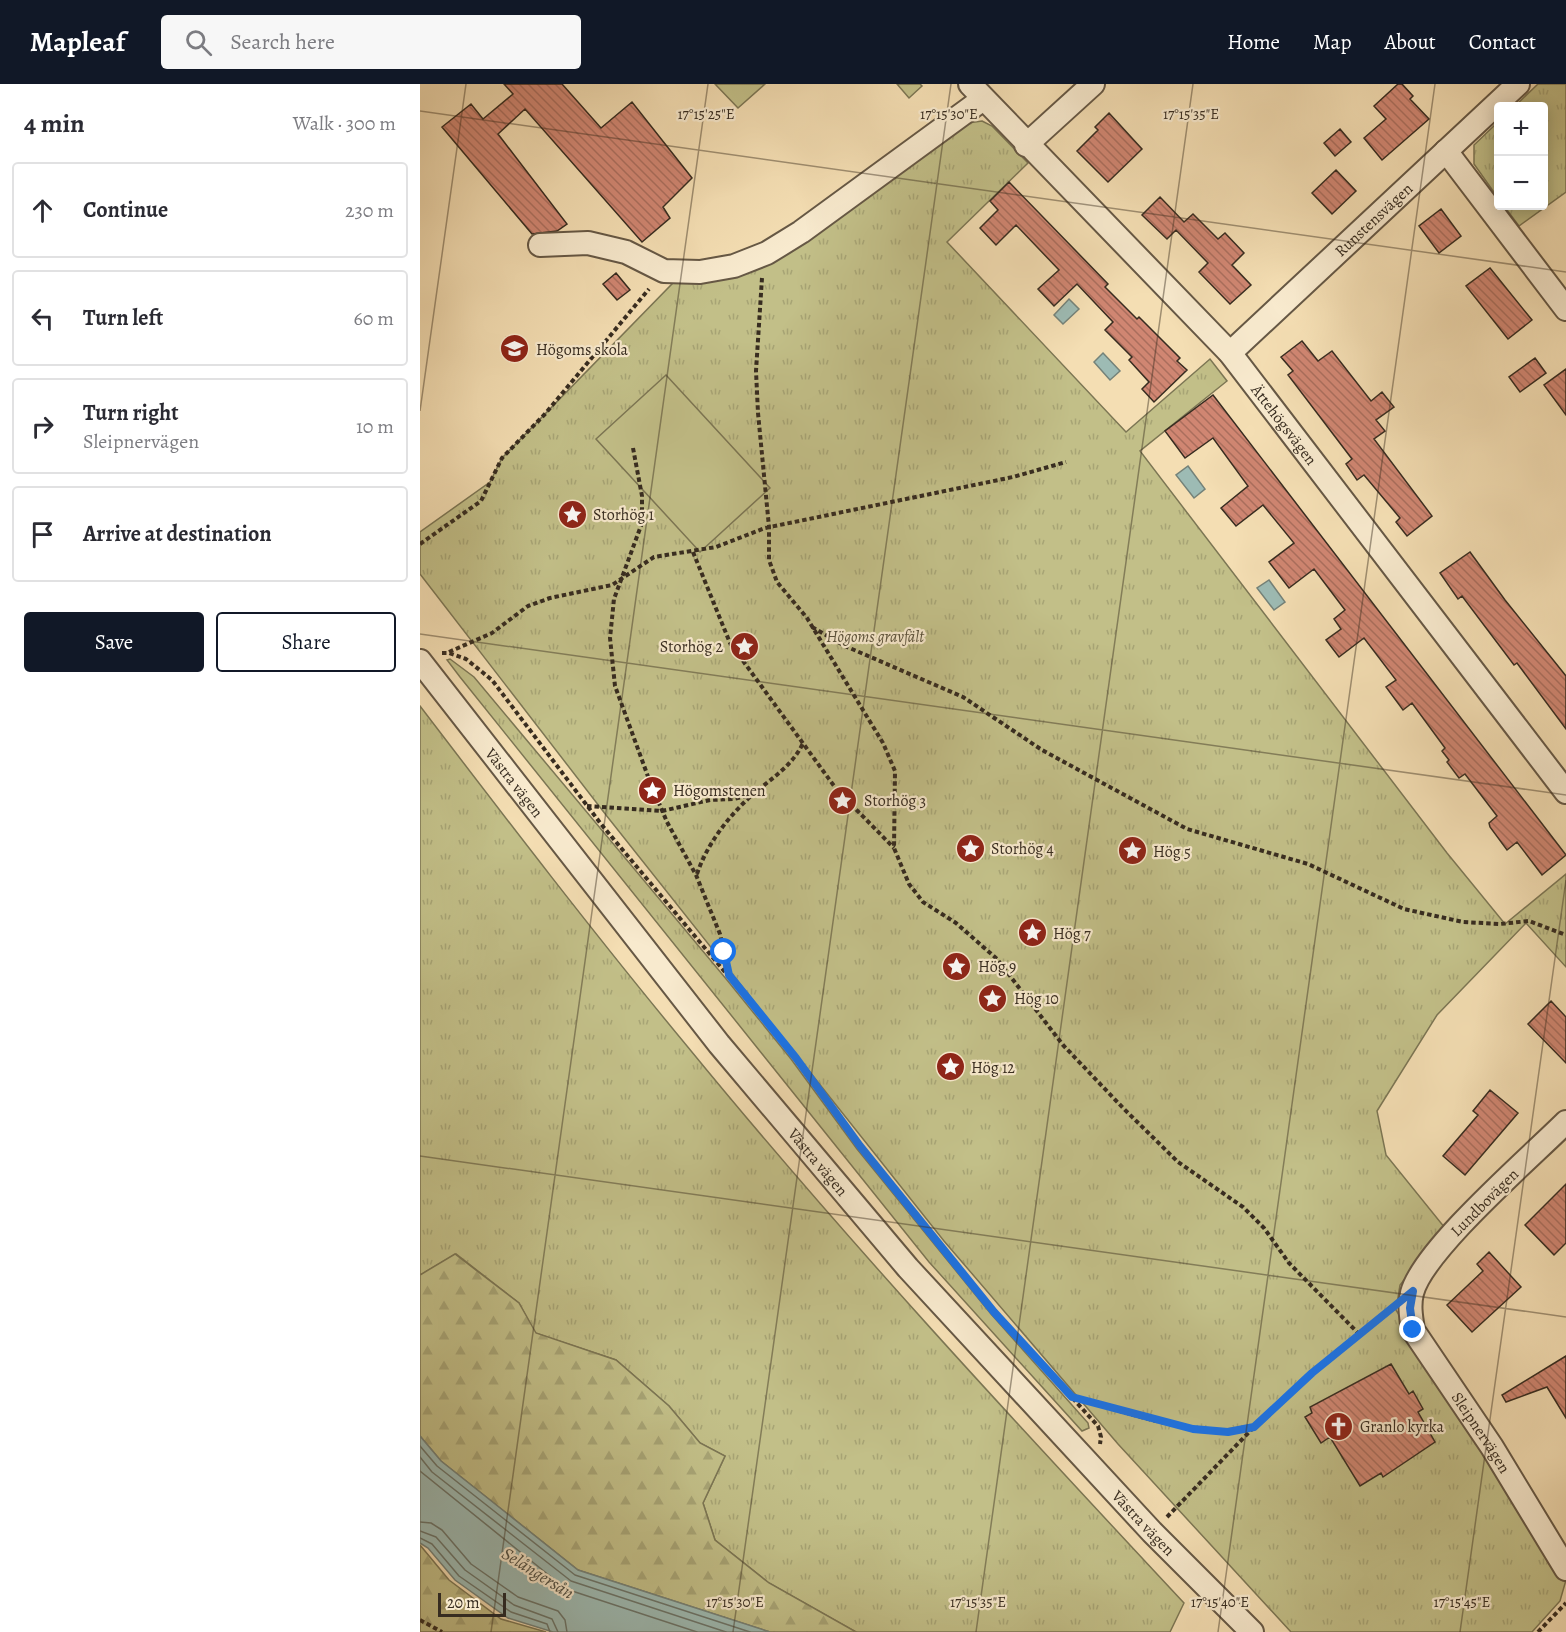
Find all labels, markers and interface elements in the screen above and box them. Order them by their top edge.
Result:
search box [161,15,581,69]
text: Mapleaf [30,23,125,61]
icon: search [182,26,215,59]
text: Search here [230,27,335,57]
text: Home [1227,28,1280,56]
text: Map [1313,28,1351,56]
text: About [1384,28,1436,56]
text: Contact [1469,28,1536,56]
map controls [1494,102,1548,210]
button: + [1494,102,1548,156]
text: 17°15'25"E [677,104,735,124]
text: 17°15'30"E [920,104,978,124]
text: 17°15'35"E [1163,104,1219,124]
text: 4 min [24,106,85,141]
text: Walk · 300 m [293,110,396,137]
button: − [1494,156,1548,210]
street label: Runstensvägen [1330,178,1418,262]
icon: ahead [26,194,59,227]
text: Continue [83,195,168,225]
text: 230 m [345,197,394,224]
icon: left [26,302,59,335]
text: Turn left [83,303,163,333]
text: 60 m [354,305,394,332]
school or university icon: Högoms skola [499,333,531,365]
place label: Högoms skola [536,339,629,361]
street label: Ättehögsvägen [1245,379,1322,470]
text: Turn right [83,398,179,428]
icon: right [26,410,59,443]
text: 10 m [356,413,394,440]
text: Sleipnervägen [83,428,199,455]
place icon: Storhög 1 [556,498,588,530]
place label: Storhög 1 [593,504,655,526]
icon: arrive [26,518,59,551]
text: Arrive at destination [83,519,272,549]
button: Save [24,612,204,672]
button: Share [216,612,396,672]
park label: Högoms gravfält [826,626,925,648]
place icon: Storhög 2 [728,630,760,662]
place label: Storhög 2 [660,636,723,658]
street label: Västra vägen [479,743,548,823]
place icon: Högomstenen [636,774,668,806]
place label: Högomstenen [673,780,766,802]
place icon: Storhög 3 [827,784,859,816]
place label: Storhög 3 [864,790,926,812]
place icon: Storhög 4 [954,832,986,864]
place icon: Hög 5 [1116,835,1148,867]
place label: Storhög 4 [991,838,1054,860]
place label: Hög 5 [1153,841,1191,863]
place icon: Hög 7 [1016,917,1048,949]
place label: Hög 7 [1053,923,1091,945]
route start [710,938,736,964]
place icon: Hög 9 [941,950,973,982]
place label: Hög 9 [978,956,1016,978]
place icon: Hög 10 [977,982,1009,1014]
place label: Hög 10 [1014,988,1059,1010]
place icon: Hög 12 [934,1051,966,1083]
place label: Hög 12 [971,1057,1015,1079]
street label: Västra vägen [782,1123,853,1201]
street label: Lundbovägen [1446,1164,1524,1242]
route end [1399,1316,1425,1342]
street label: Sleipnervägen [1446,1388,1515,1478]
church icon: Granlo kyrka [1323,1410,1355,1442]
place label: Granlo kyrka [1360,1416,1444,1438]
street label: Västra vägen [1106,1485,1180,1561]
water label: Selångersån [497,1541,579,1605]
scale bar [438,1590,506,1618]
text: 20 m [447,1592,480,1614]
text: 17°15'30"E [706,1592,764,1612]
text: 17°15'35"E [950,1592,1006,1612]
text: 17°15'40"E [1191,1592,1249,1612]
text: 17°15'45"E [1434,1592,1490,1612]

